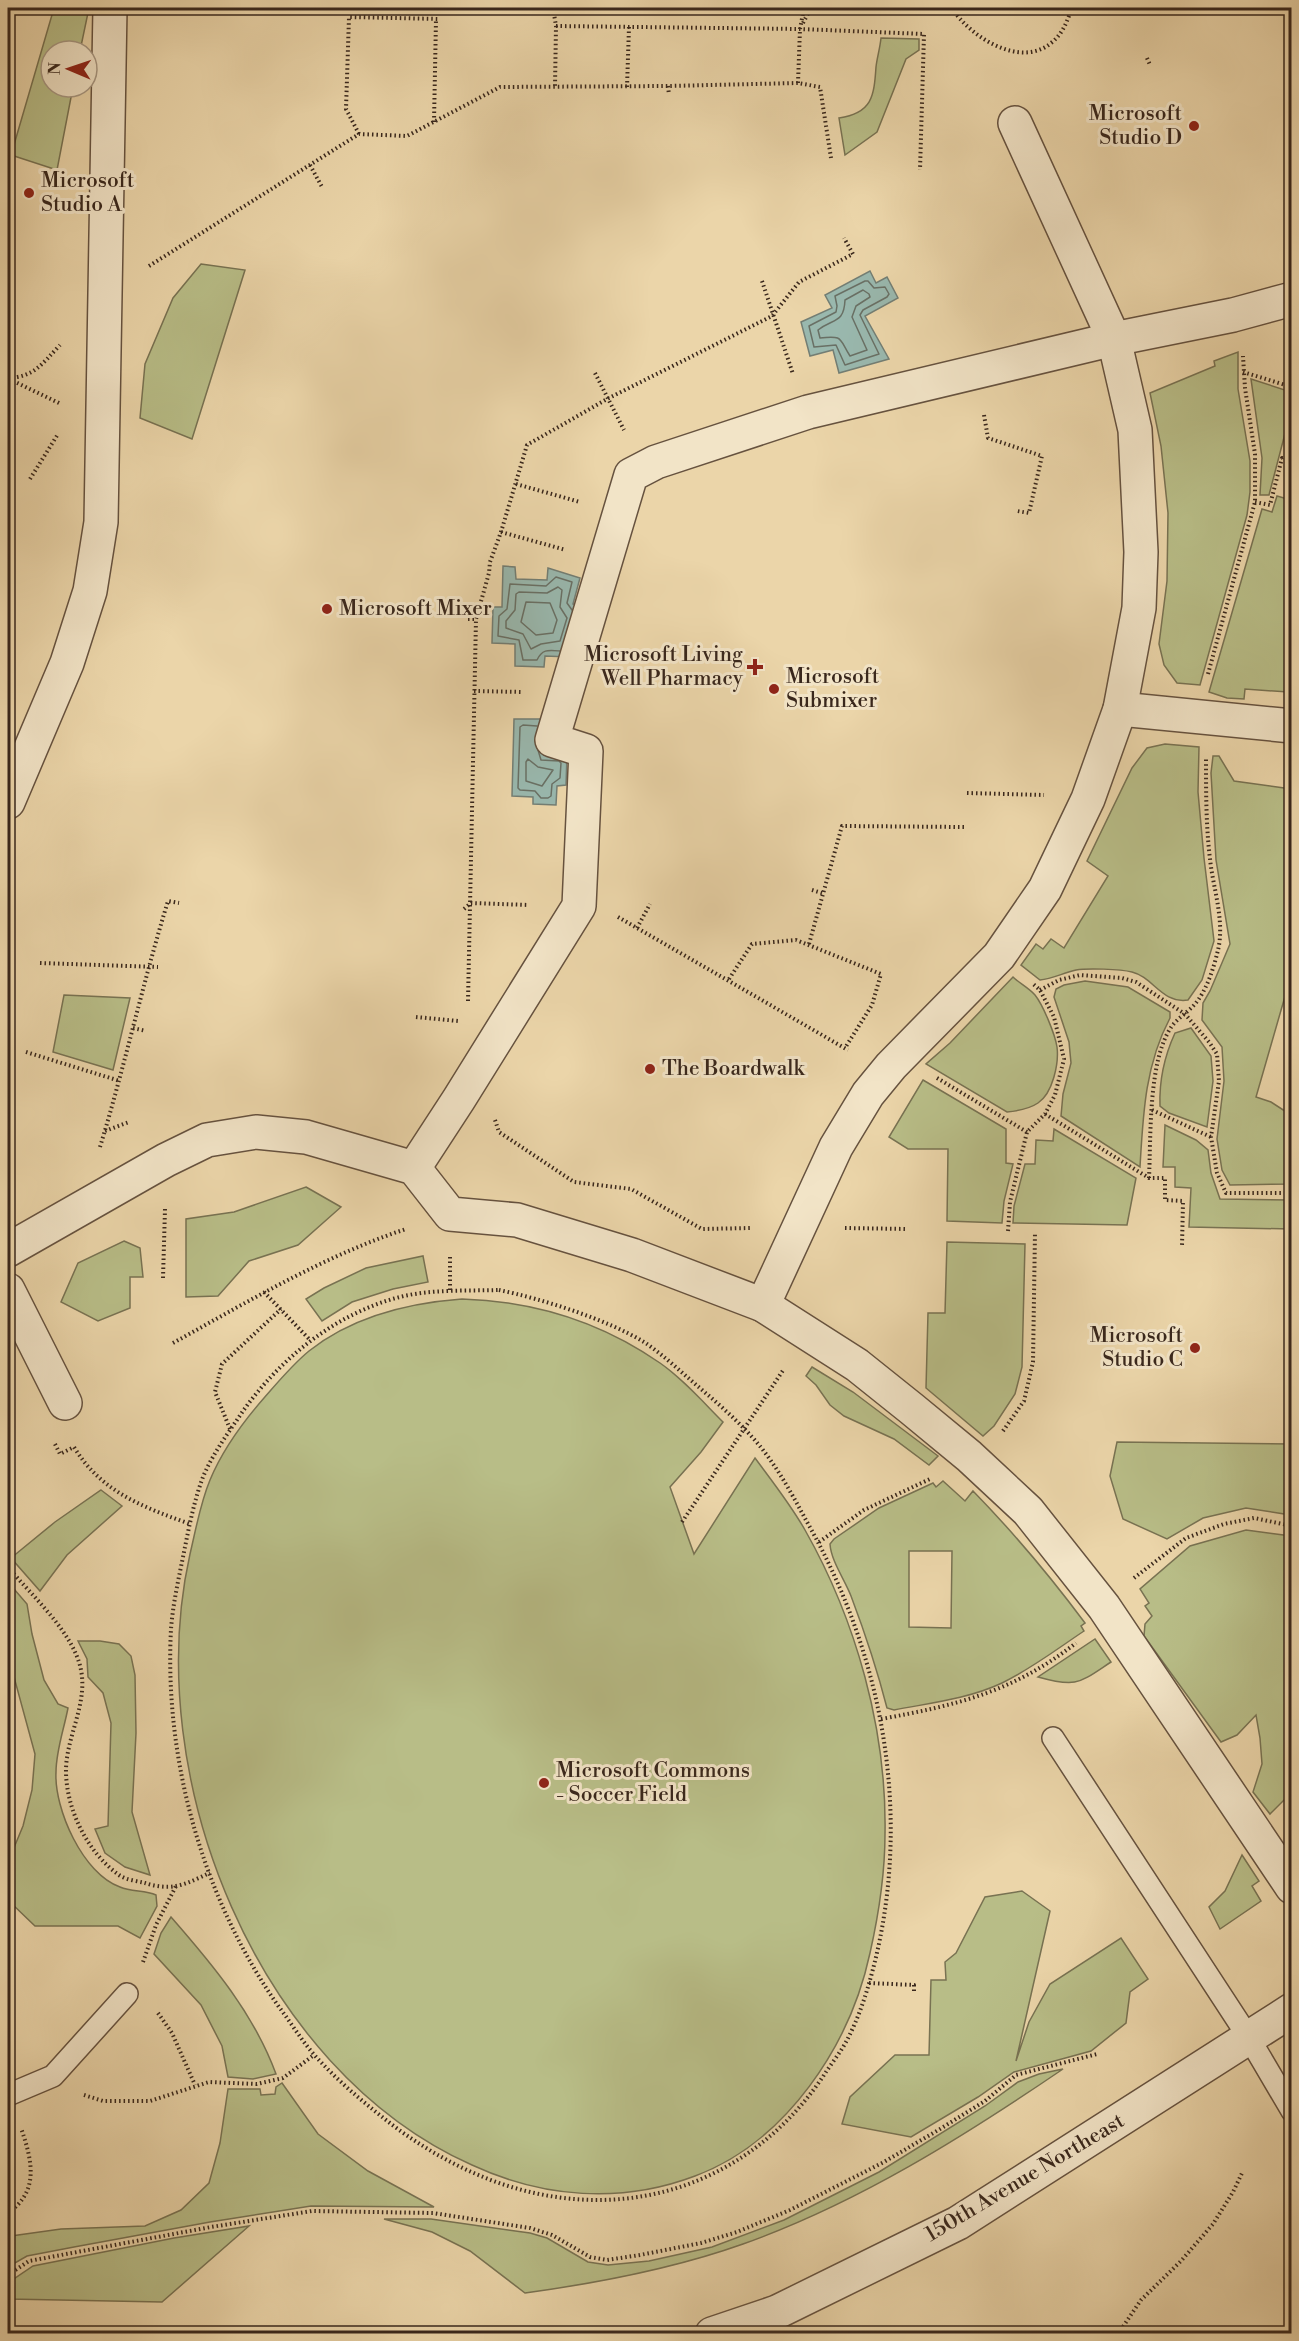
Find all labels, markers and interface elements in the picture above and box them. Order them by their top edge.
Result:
north arrow [39,39,99,99]
text: N [45,61,65,75]
place label: Microsoft Studio D [1089,101,1183,151]
marker: Microsoft Studio D [1187,119,1201,133]
place label: Microsoft Studio A [41,168,135,218]
marker: Microsoft Studio A [22,186,36,200]
place label: Microsoft Mixer [339,596,492,622]
marker: Microsoft Mixer [320,602,334,616]
place label: Microsoft Living Well Pharmacy [584,642,744,692]
marker: Microsoft Living Well Pharmacy [748,660,762,674]
place label: Microsoft Submixer [786,664,880,714]
marker: Microsoft Submixer [767,682,781,696]
place label: The Boardwalk [662,1056,806,1082]
marker: The Boardwalk [643,1062,657,1076]
place label: Microsoft Studio C [1090,1323,1184,1373]
marker: Microsoft Studio C [1188,1341,1202,1355]
place label: Microsoft Commons - Soccer Field [556,1758,750,1808]
marker: Microsoft Commons - Soccer Field [537,1776,551,1790]
street label: 150th Avenue Northeast [921,2108,1130,2248]

